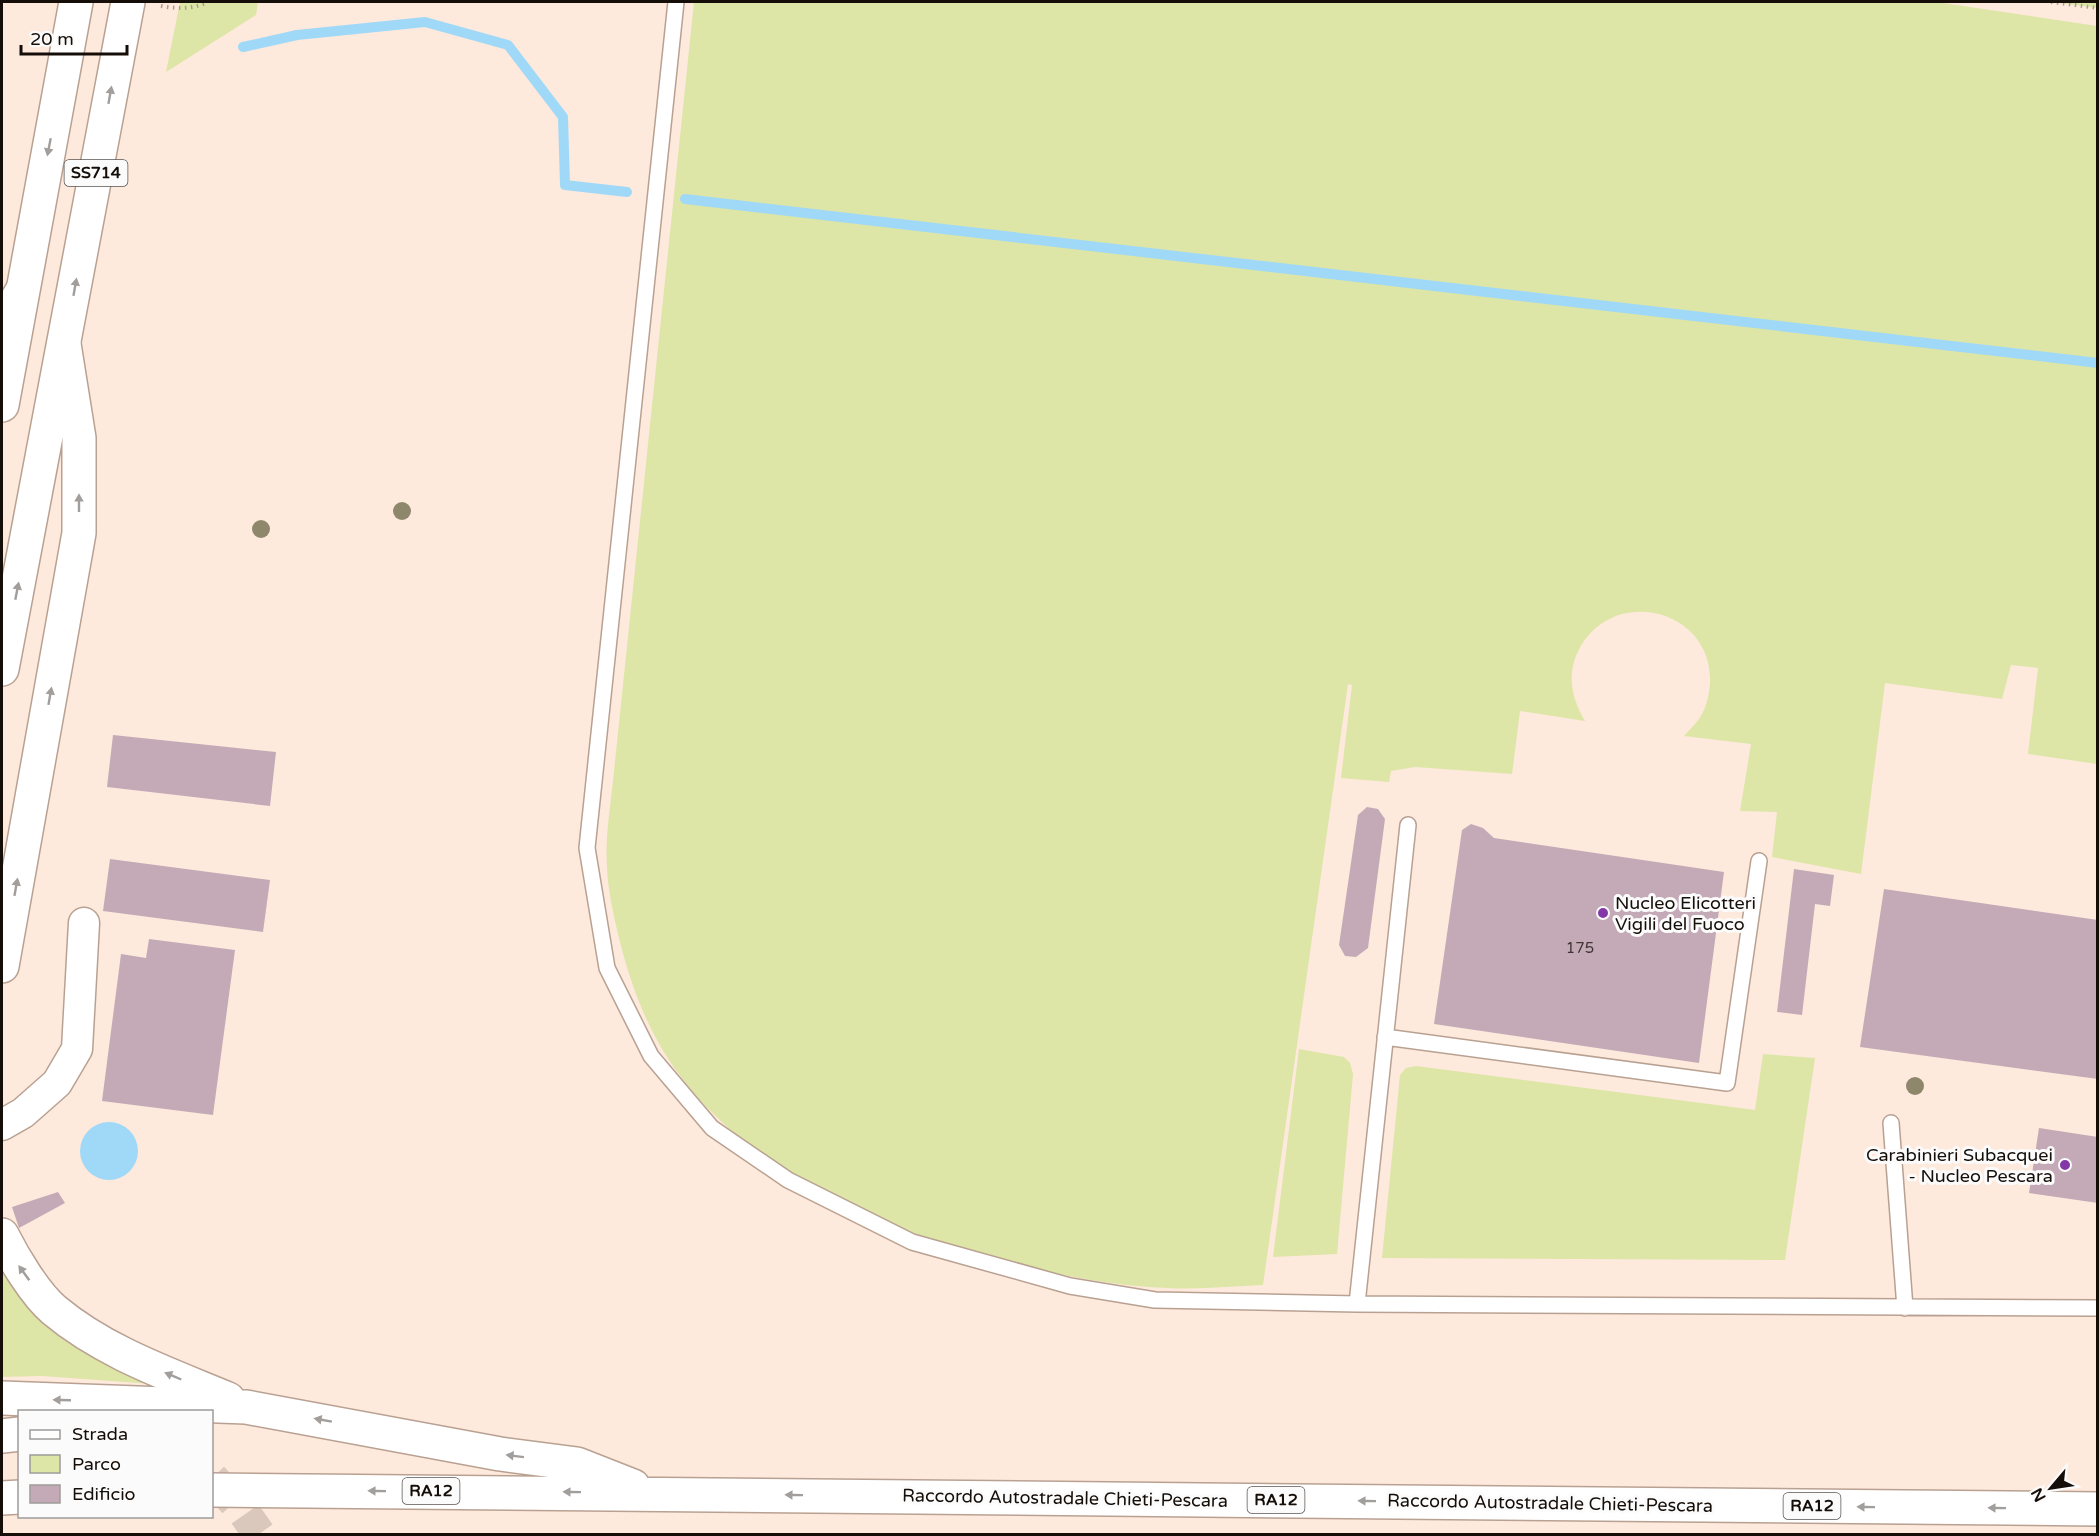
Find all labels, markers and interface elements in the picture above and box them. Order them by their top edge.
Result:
scale bar [21,18,128,56]
text: 20 m [30,28,74,50]
one-way arrow [106,85,115,104]
one-way arrow [44,137,53,156]
road number: SS714 [64,160,128,186]
one-way arrow [71,277,80,296]
one-way arrow [74,494,84,513]
one-way arrow [13,581,22,600]
one-way arrow [46,686,55,705]
one-way arrow [11,878,20,897]
place label: Nucleo Elicotteri Vigili del Fuoco [1615,892,1756,935]
marker: Nucleo Elicotteri Vigili del Fuoco [1596,906,1610,920]
house number: 175 [1566,939,1594,957]
place label: Carabinieri Subacquei - Nucleo Pescara [1866,1144,2053,1187]
marker: Carabinieri Subacquei - Nucleo Pescara [2058,1158,2072,1172]
one-way arrow [19,1266,31,1281]
one-way arrow [164,1371,182,1380]
one-way arrow [52,1395,71,1405]
legend [18,1410,213,1518]
one-way arrow [314,1416,333,1425]
text: Strada [72,1423,128,1445]
one-way arrow [506,1451,525,1460]
text: Parco [72,1453,121,1475]
north arrow [2021,1458,2081,1518]
road number: RA12 [402,1478,460,1504]
text: Edificio [72,1483,136,1505]
street label: Raccordo Autostradale Chieti-Pescara [902,1484,1228,1512]
text: N [2027,1484,2051,1505]
one-way arrow [367,1486,386,1495]
road number: RA12 [1248,1487,1304,1513]
one-way arrow [562,1488,581,1497]
street label: Raccordo Autostradale Chieti-Pescara [1387,1489,1713,1517]
one-way arrow [785,1491,804,1500]
road number: RA12 [1784,1493,1840,1519]
one-way arrow [1357,1496,1376,1506]
one-way arrow [1857,1502,1876,1511]
one-way arrow [1988,1503,2007,1513]

